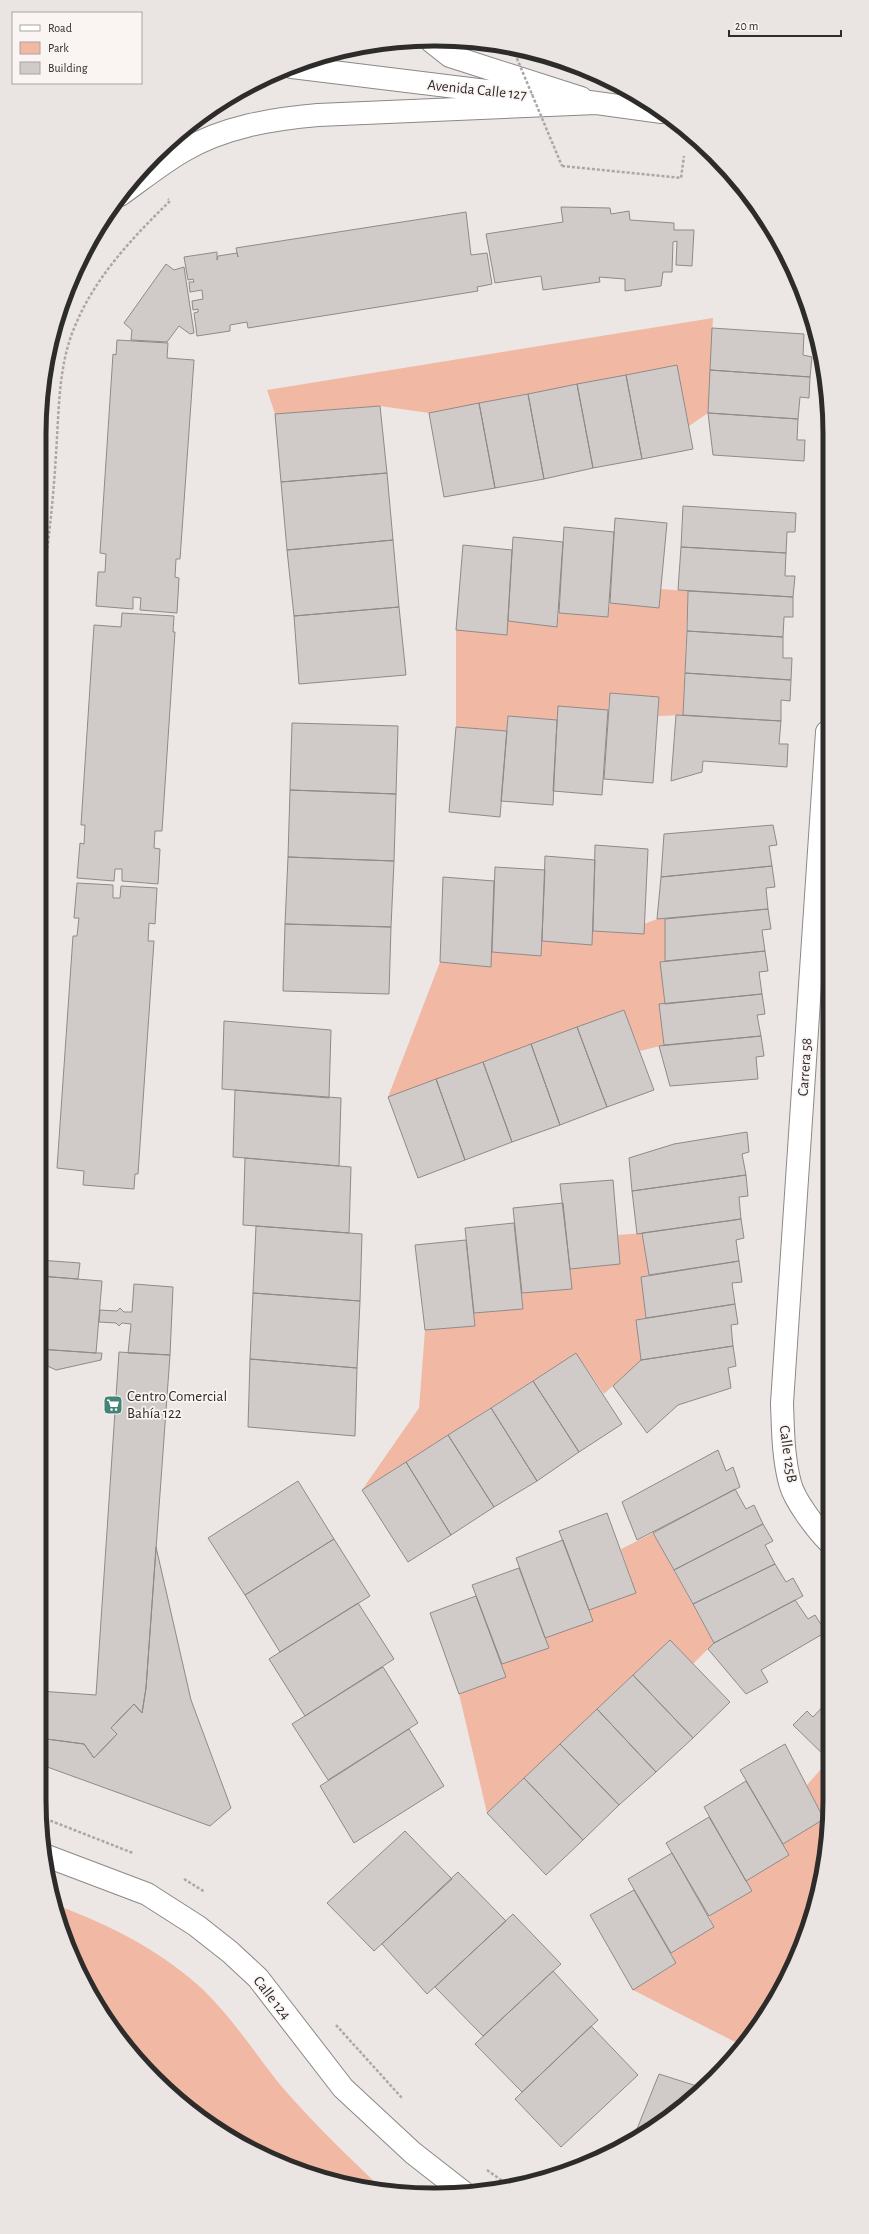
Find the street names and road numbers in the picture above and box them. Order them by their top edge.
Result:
street label: Avenida Calle 127 [427,77,527,103]
street label: Carrera 58 [795,1037,815,1097]
street label: Calle 125B [777,1424,799,1484]
street label: Calle 124 [250,1973,294,2023]

